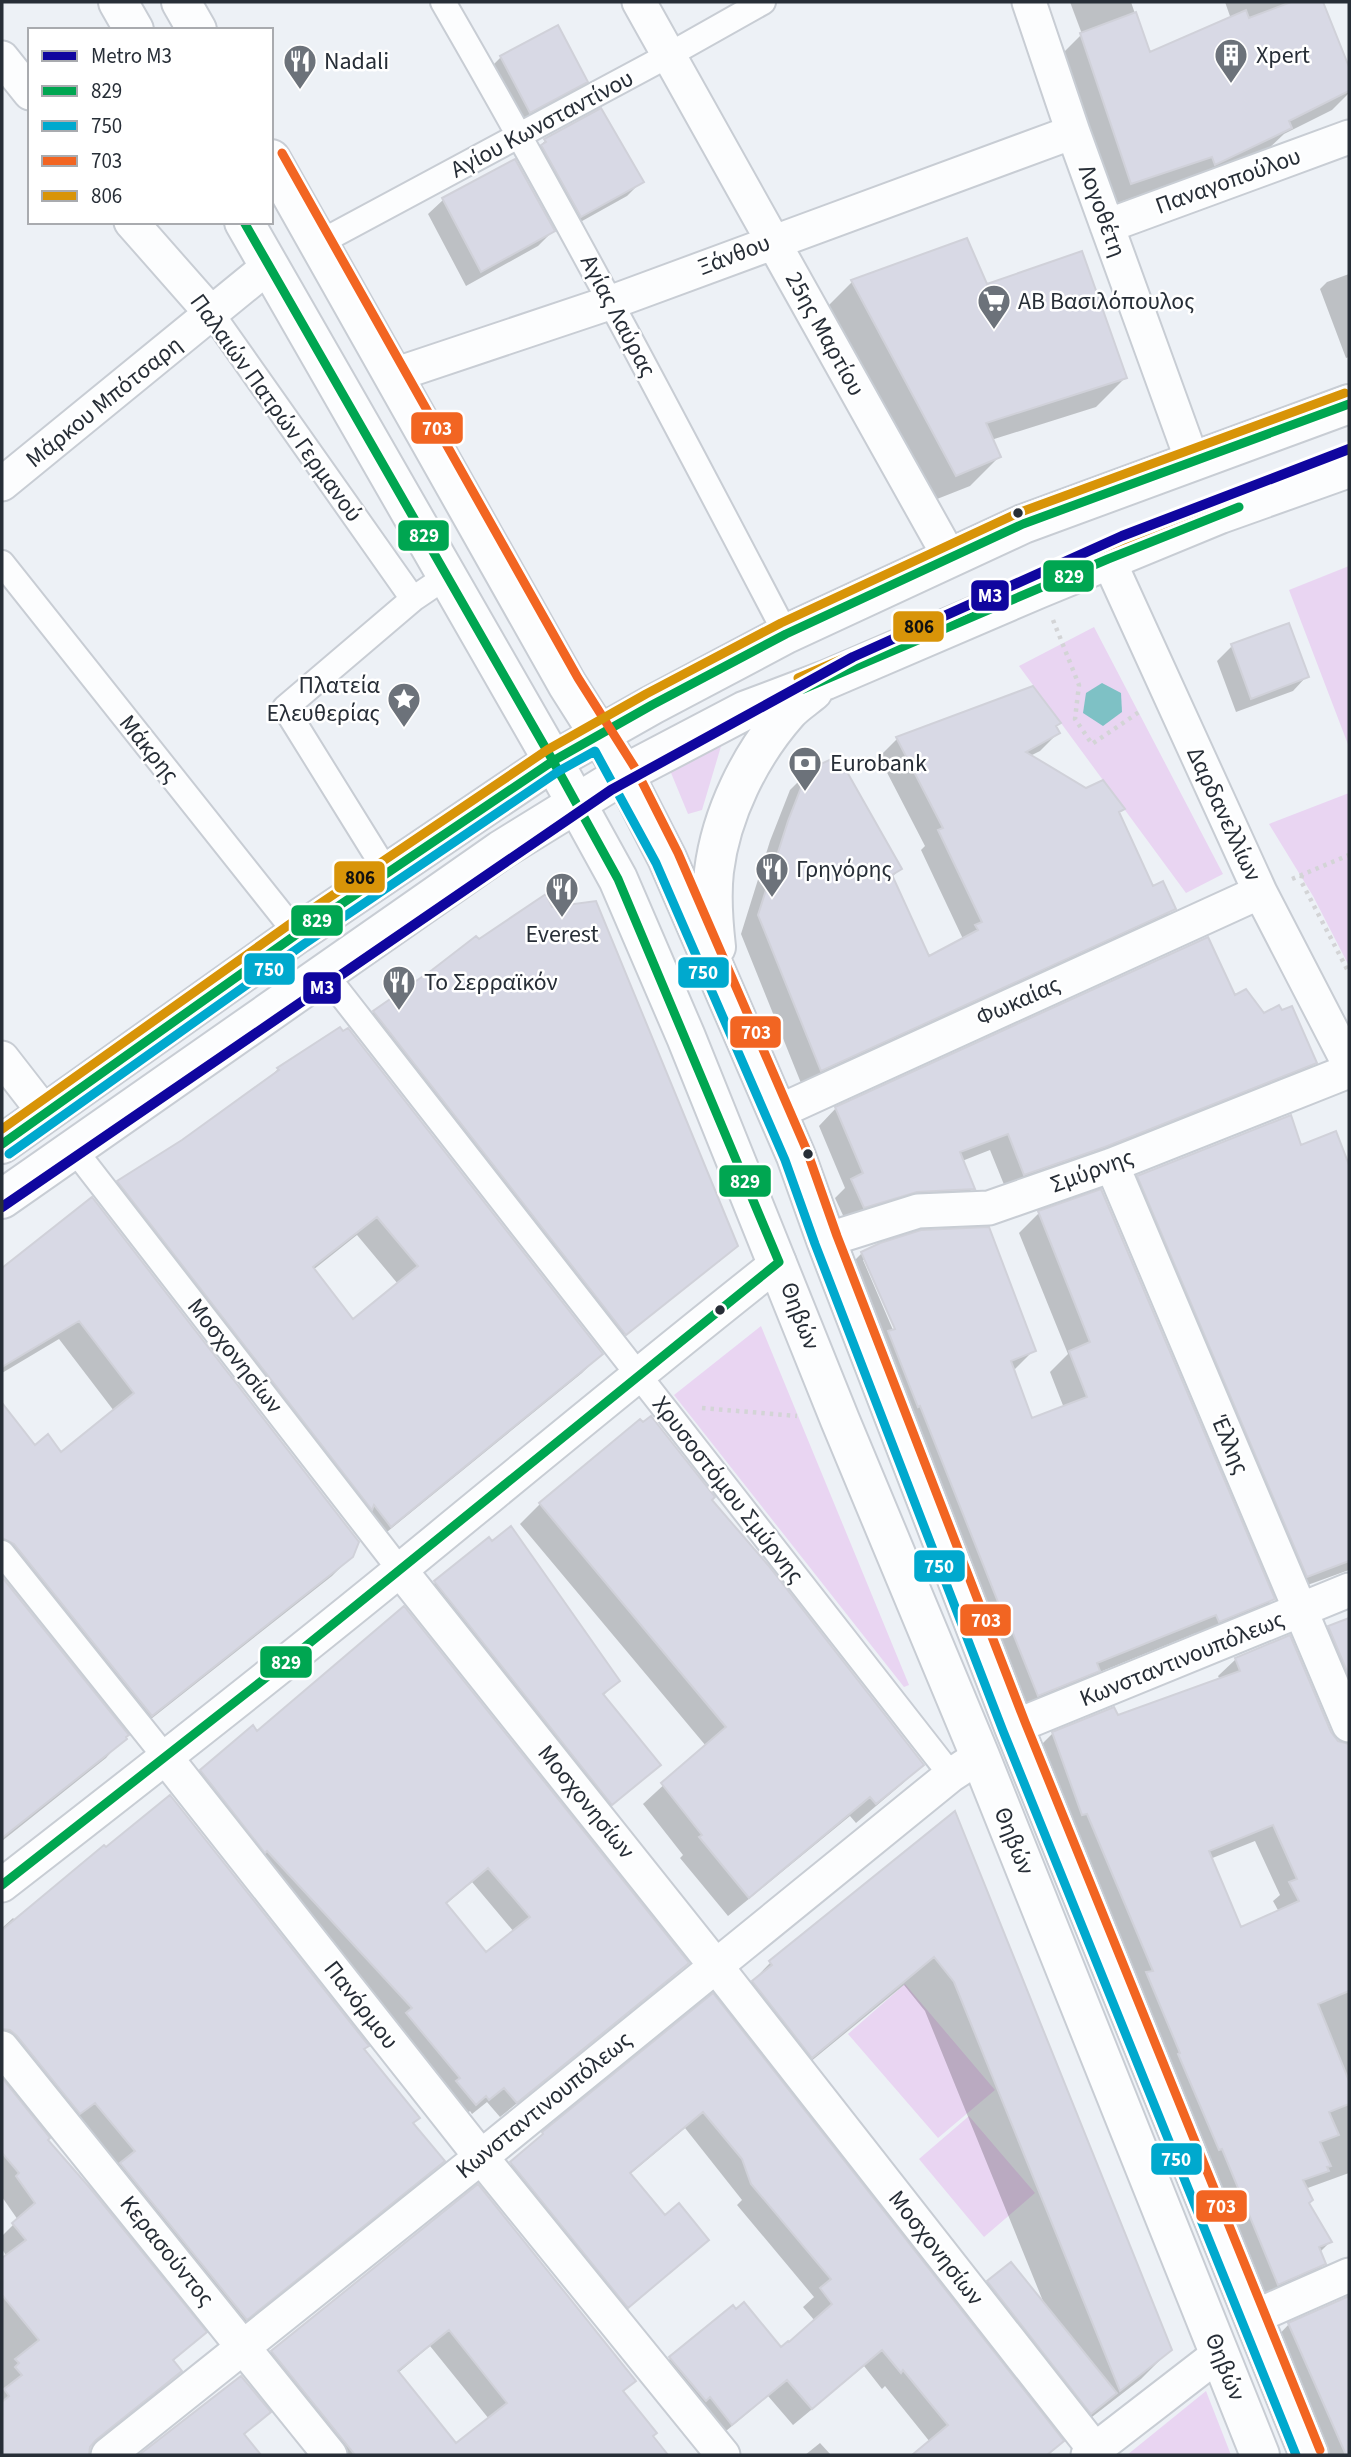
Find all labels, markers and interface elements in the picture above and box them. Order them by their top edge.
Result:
legend [28,28,273,224]
building icon: Xpert [1212,36,1250,85]
place label: Xpert [1256,38,1310,73]
text: Metro Μ3 [91,41,172,71]
restaurant icon: Nadali [281,42,319,91]
place label: Nadali [324,44,389,79]
street label: Αγίου Κωνσταντίνου [444,61,640,187]
text: 829 [91,76,122,106]
text: 750 [91,111,122,141]
street label: Παναγοπούλου [1150,138,1306,224]
text: 703 [91,146,122,176]
street label: Λογοθέτη [1069,160,1135,262]
text: 806 [91,181,122,211]
street label: Ξάνθου [693,225,775,285]
street label: Αγίας Λαύρας [571,249,665,383]
street label: 25ης Μαρτίου [776,265,874,403]
supermarket icon: ΑΒ Βασιλόπουλος [975,282,1013,331]
place label: ΑΒ Βασιλόπουλος [1018,284,1195,319]
street label: Παλαιών Πατρών Γερμανού [181,287,371,529]
street label: Μάρκου Μπότσαρη [18,328,190,476]
line badge: 703 [410,411,464,445]
text: 703 [422,416,452,443]
unlabelled marker [1011,506,1025,520]
line badge: 829 [397,519,450,552]
text: 829 [409,523,439,550]
line badge: 829 [1042,559,1095,593]
text: 829 [1054,564,1084,591]
line badge: Μ3 [970,579,1010,612]
text: Μ3 [978,583,1002,610]
line badge: 806 [892,610,945,643]
text: 806 [904,614,934,641]
place label: Πλατεία Ελευθερίας [266,668,381,731]
place icon: Πλατεία Ελευθερίας [385,680,423,729]
street label: Μάκρης [110,707,188,791]
street label: Δαρδανελλίων [1177,741,1271,887]
bank icon: Eurobank [786,744,824,793]
place label: Eurobank [830,746,927,781]
restaurant icon: Γρηγόρης [753,850,791,899]
place label: Γρηγόρης [796,852,892,887]
line badge: 806 [333,860,386,894]
text: 806 [345,865,375,892]
restaurant icon: Everest [543,870,581,919]
line badge: 829 [290,904,344,937]
text: 829 [302,908,332,935]
place label: Everest [525,917,599,952]
line badge: 750 [243,952,296,986]
line badge: 750 [677,956,730,989]
text: 750 [254,957,284,984]
text: 750 [688,960,718,987]
restaurant icon: Το Σερραϊκόν [380,963,418,1012]
place label: Το Σερραϊκόν [424,965,558,1000]
street label: Φωκαίας [970,967,1066,1035]
line badge: Μ3 [302,971,342,1005]
text: Μ3 [310,975,334,1002]
line badge: 703 [729,1015,782,1049]
text: 703 [741,1020,771,1047]
street label: Σμύρνης [1046,1140,1138,1202]
unlabelled marker [801,1147,815,1161]
line badge: 829 [718,1164,772,1198]
text: 829 [730,1169,760,1196]
street label: Θηβών [771,1277,829,1355]
street label: Μοσχονησίων [179,1291,291,1421]
unlabelled marker [713,1303,727,1317]
street label: Χρυσοστόμου Σμύρνης [644,1389,812,1591]
street label: Έλλης [1202,1409,1258,1480]
line badge: 750 [913,1549,966,1583]
text: 750 [924,1554,954,1581]
street label: Κωνσταντινουπόλεως [1074,1602,1290,1716]
line badge: 703 [959,1603,1012,1637]
text: 703 [971,1608,1001,1635]
line badge: 829 [259,1645,313,1679]
text: 829 [271,1650,301,1677]
street label: Μοσχονησίων [529,1737,643,1867]
street label: Θηβών [985,1802,1043,1880]
street label: Πανόρμου [315,1953,407,2057]
street label: Κωνσταντινουπόλεως [448,2023,640,2187]
line badge: 750 [1150,2142,1203,2176]
text: 750 [1161,2147,1191,2174]
street label: Μοσχονησίων [880,2183,992,2313]
street label: Κερασούντος [111,2188,223,2314]
line badge: 703 [1195,2189,1248,2223]
text: 703 [1206,2194,1236,2221]
street label: Θηβών [1196,2328,1254,2406]

